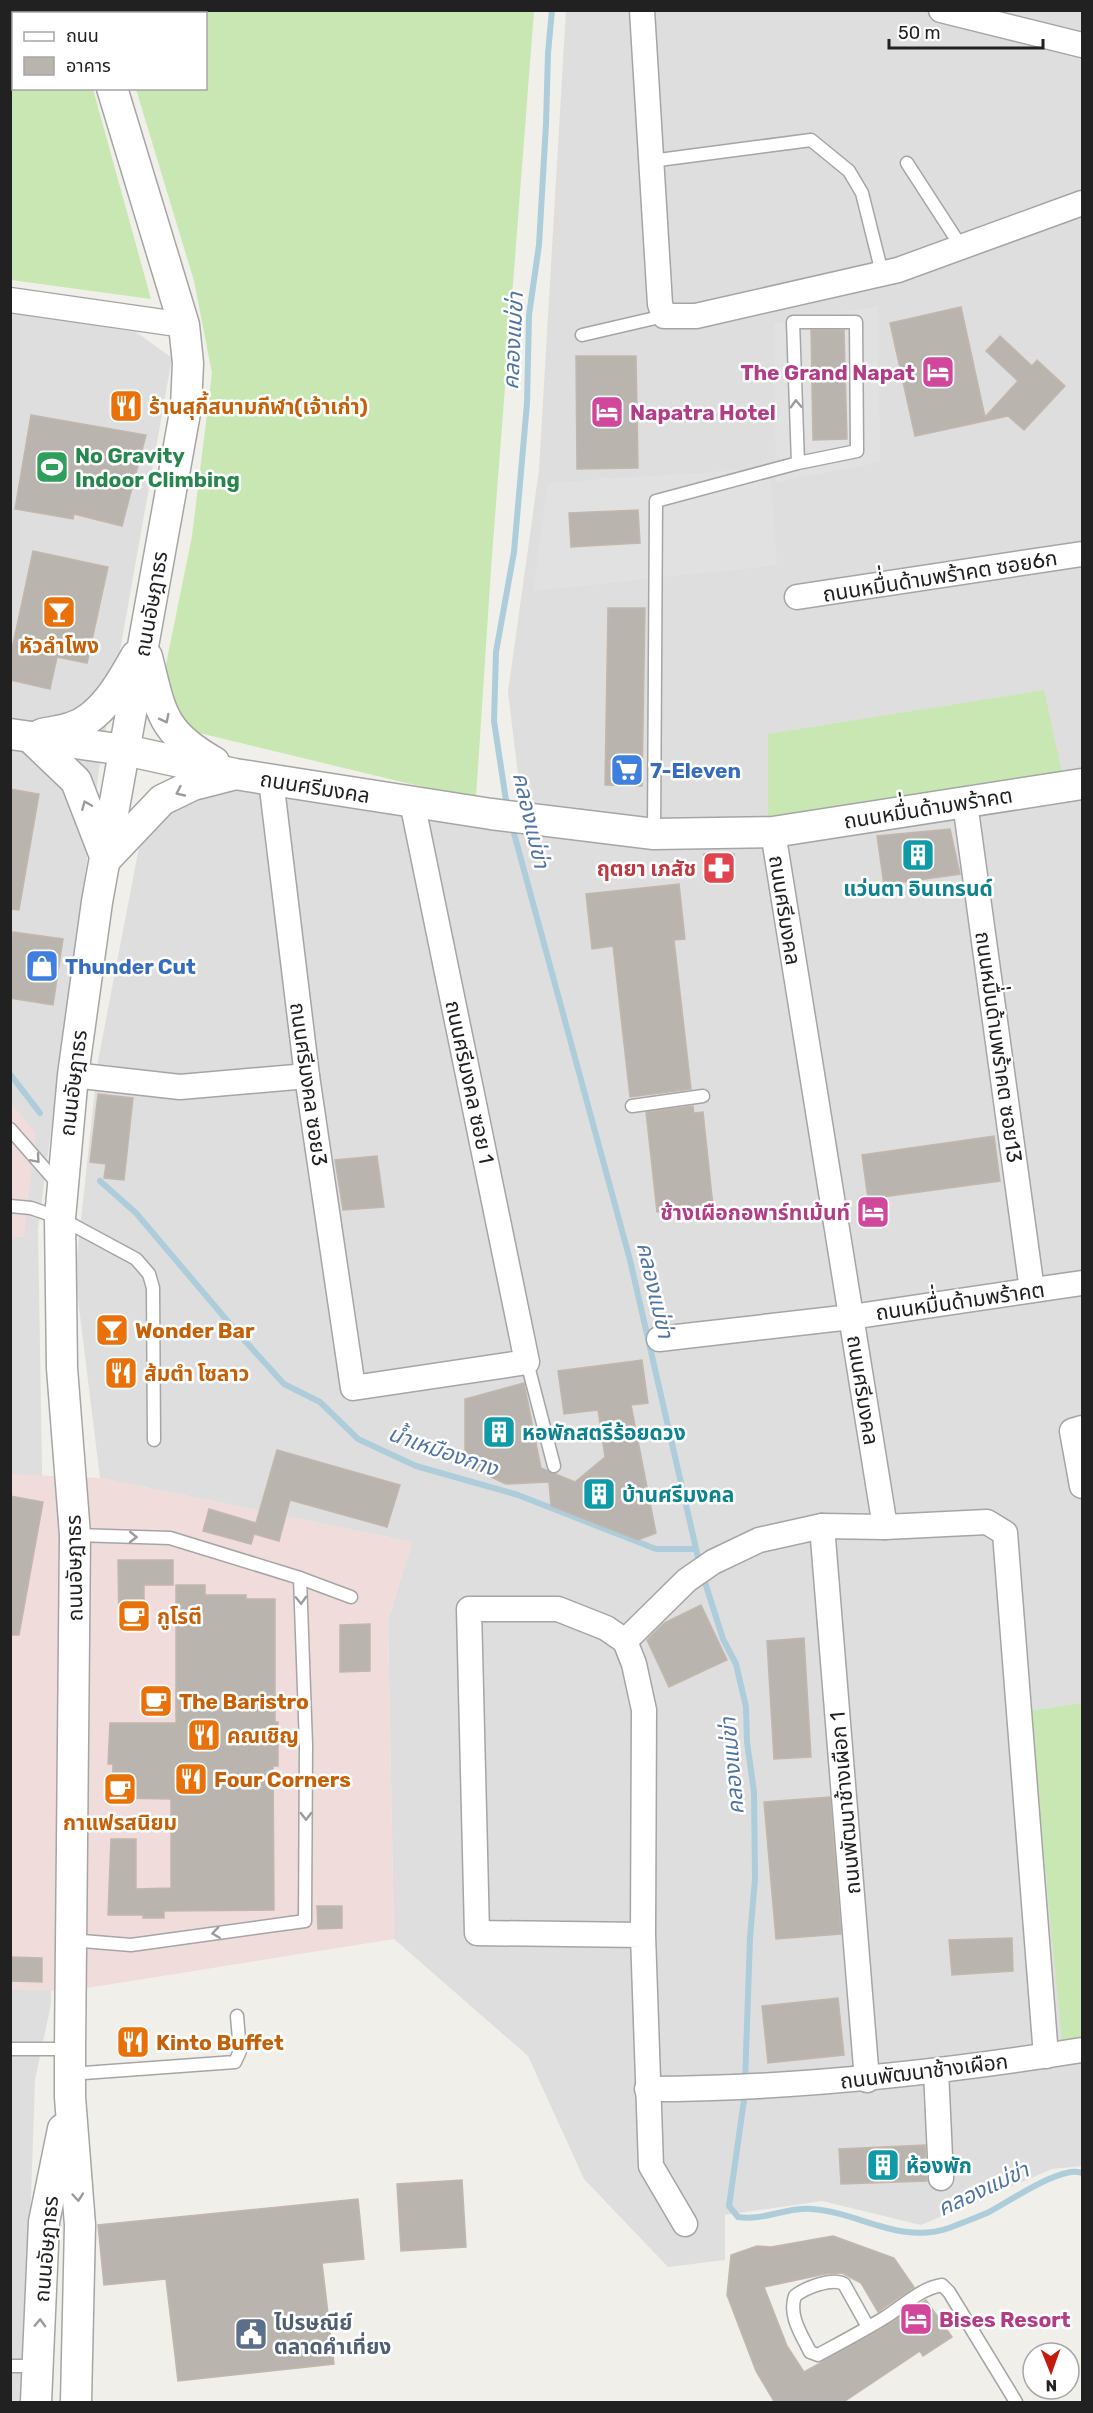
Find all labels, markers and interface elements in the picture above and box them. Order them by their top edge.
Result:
legend [12,12,207,90]
scale bar [889,12,1044,50]
text: 50 m [898,22,941,44]
text: ถนน [66,25,99,47]
text: อาคาร [66,55,111,77]
water label: คลองแม่ข่า [497,291,529,390]
hotel icon: The Grand Napat [920,354,956,390]
place label: The Grand Napat [741,360,915,385]
restaurant icon: ร้านสุกี้สนามกีฬา(เจ้าเก่า) [108,388,144,424]
place label: ร้านสุกี้สนามกีฬา(เจ้าเก่า) [149,391,368,420]
hotel icon: Napatra Hotel [589,394,625,430]
place label: Napatra Hotel [630,400,776,425]
one-way arrow [790,400,803,409]
place label: No Gravity Indoor Climbing [75,443,240,492]
sports icon: No Gravity Indoor Climbing [34,449,70,485]
street label: ถนนหมื่่นด้ามพร้าคต ซอย6ก [820,536,1059,607]
street label: ถนนอัษฎาธร [129,549,173,659]
bar icon: หัวลำโพง [41,594,77,630]
place label: หัวลำโพง [19,633,99,658]
one-way arrow [158,713,169,723]
supermarket icon: 7-Eleven [609,752,645,788]
place label: 7-Eleven [650,758,741,783]
street label: ถนนศรีมงคล [258,766,372,808]
water label: คลองแม่ข่า [507,769,555,872]
street label: ถนนหมื่่นด้ามพร้าคต [840,773,1014,834]
one-way arrow [175,784,186,796]
one-way arrow [81,800,93,811]
building icon: แว่นตา อินเทรนด์ [900,837,936,873]
pharmacy icon: ฤตยา เภสัช [701,850,737,886]
street label: ถนนศรีมงคล [764,853,806,967]
place label: ฤตยา เภสัช [597,856,696,881]
place label: แว่นตา อินเทรนด์ [843,876,993,901]
street label: ถนนหมื่่นด้ามพร้าคต ซอย13 [970,928,1036,1164]
shop icon: Thunder Cut [24,948,60,984]
place label: Thunder Cut [65,954,196,979]
street label: ถนนศรีมงคล ซอย 1 [440,998,500,1166]
street label: ถนนศรีมงคล ซอย3 [285,1001,333,1167]
street label: ถนนอัษฎาธร [54,1028,92,1138]
one-way arrow [29,1152,40,1162]
hotel icon: ช้างเผือกอพาร์ทเม้นท์ [855,1194,891,1230]
place label: ช้างเผือกอพาร์ทเม้นท์ [660,1200,850,1225]
water label: คลองแม่ข่า [631,1239,679,1342]
street label: ถนนหมื่่นด้ามพร้าคต [873,1268,1046,1325]
bar icon: Wonder Bar [94,1312,130,1348]
place label: Wonder Bar [135,1318,255,1343]
street label: ถนนศรีมงคล [842,1333,884,1447]
restaurant icon: ส้มตำ โซลาว [103,1355,139,1391]
place label: ส้มตำ โซลาว [144,1361,249,1386]
building icon: หอพักสตรีร้อยดวง [481,1414,517,1450]
water label: น้ำเหมืองกาง [385,1418,503,1483]
place label: หอพักสตรีร้อยดวง [522,1420,686,1445]
building icon: บ้านศรีมงคล [581,1476,617,1512]
place label: บ้านศรีมงคล [622,1482,734,1507]
street label: ถนนอัษฎาธร [61,1514,87,1622]
one-way arrow [129,1531,138,1543]
one-way arrow [294,1596,307,1605]
cafe icon: กูโรตี [116,1598,152,1634]
place label: กูโรตี [157,1604,202,1630]
cafe icon: The Baristro [138,1683,174,1719]
place label: The Baristro [179,1689,309,1714]
street label: ถนนพัฒนาช้างเผือก 1 [825,1711,865,1895]
water label: คลองแม่ข่า [714,1715,750,1816]
restaurant icon: คณเชิญ [186,1717,222,1753]
place label: คณเชิญ [227,1723,299,1748]
restaurant icon: Four Corners [173,1761,209,1797]
place label: Four Corners [214,1767,351,1792]
cafe icon: กาแฟรสนิยม [102,1771,138,1807]
place label: กาแฟรสนิยม [63,1810,177,1835]
one-way arrow [300,1811,312,1820]
one-way arrow [211,1926,221,1938]
restaurant icon: Kinto Buffet [115,2024,151,2060]
place label: Kinto Buffet [156,2030,284,2055]
street label: ถนนพัฒนาช้างเผือก [839,2048,1009,2094]
building icon: ห้องพัก [865,2147,901,2183]
place label: ห้องพัก [906,2153,972,2178]
water label: คลองแม่ข่า [933,2156,1034,2222]
one-way arrow [71,2192,84,2202]
street label: ถนนอัษฎาธร [29,2195,63,2303]
hotel icon: Bises Resort [898,2301,934,2337]
place label: Bises Resort [939,2307,1071,2332]
place label: ไปรษณีย์ ตลาดคำเที่ยง [274,2310,391,2359]
public building icon: ไปรษณีย์ ตลาดคำเที่ยง [233,2316,269,2352]
one-way arrow [33,2319,46,2328]
north arrow [1021,2341,1081,2401]
text: N [1045,2376,1057,2395]

